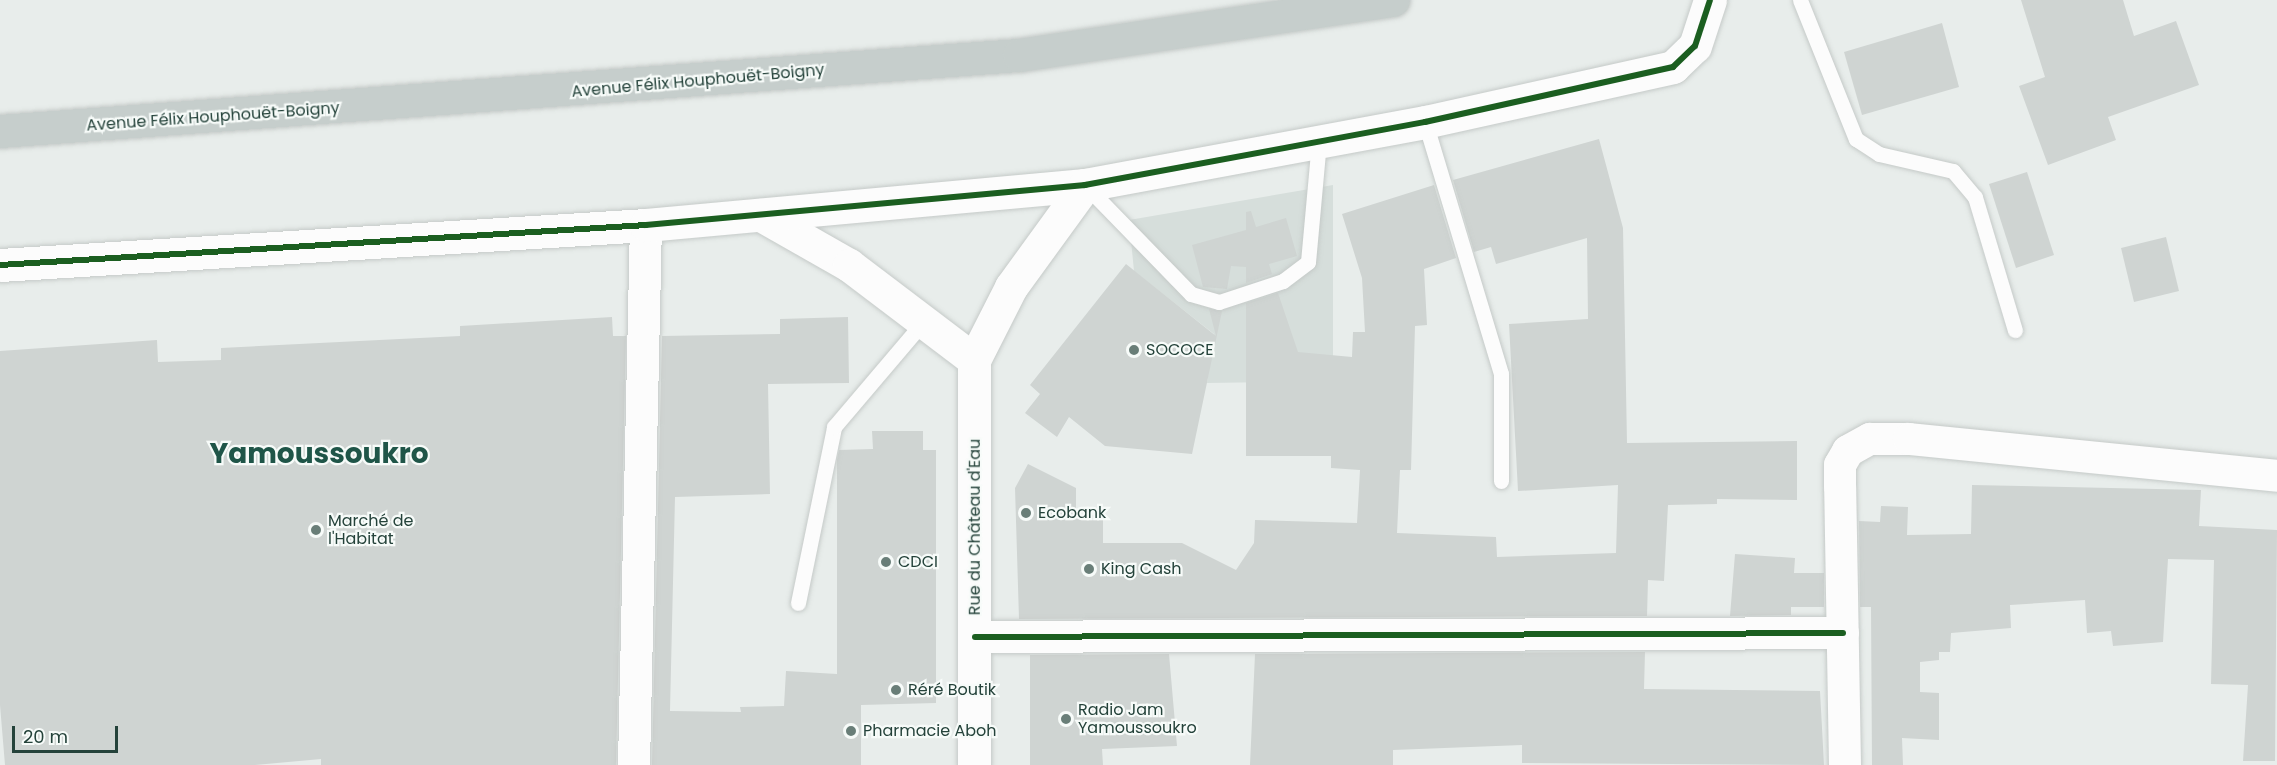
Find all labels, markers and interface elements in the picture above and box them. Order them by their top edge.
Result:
street label: Avenue Félix Houphouët-Boigny [571,60,825,102]
street label: Avenue Félix Houphouët-Boigny [86,99,340,135]
place label: SOCOCE [1146,340,1213,360]
marker: SOCOCE [1127,343,1141,357]
district label: Yamoussoukro [209,437,429,471]
street label: Rue du Château d'Eau [965,439,985,615]
place label: Ecobank [1038,503,1106,523]
marker: Ecobank [1019,506,1033,520]
place label: Marché de l'Habitat [328,511,413,549]
marker: Marché de l'Habitat [309,523,323,537]
place label: CDCI [898,552,938,572]
marker: CDCI [879,555,893,569]
place label: King Cash [1101,559,1182,579]
marker: King Cash [1082,562,1096,576]
place label: Réré Boutik [908,680,996,700]
marker: Réré Boutik [889,683,903,697]
place label: Radio Jam Yamoussoukro [1078,700,1197,738]
marker: Radio Jam Yamoussoukro [1059,712,1073,726]
scale bar [15,714,122,752]
place label: Pharmacie Aboh [863,721,997,741]
text: 20 m [23,724,68,749]
marker: Pharmacie Aboh [844,724,858,738]

